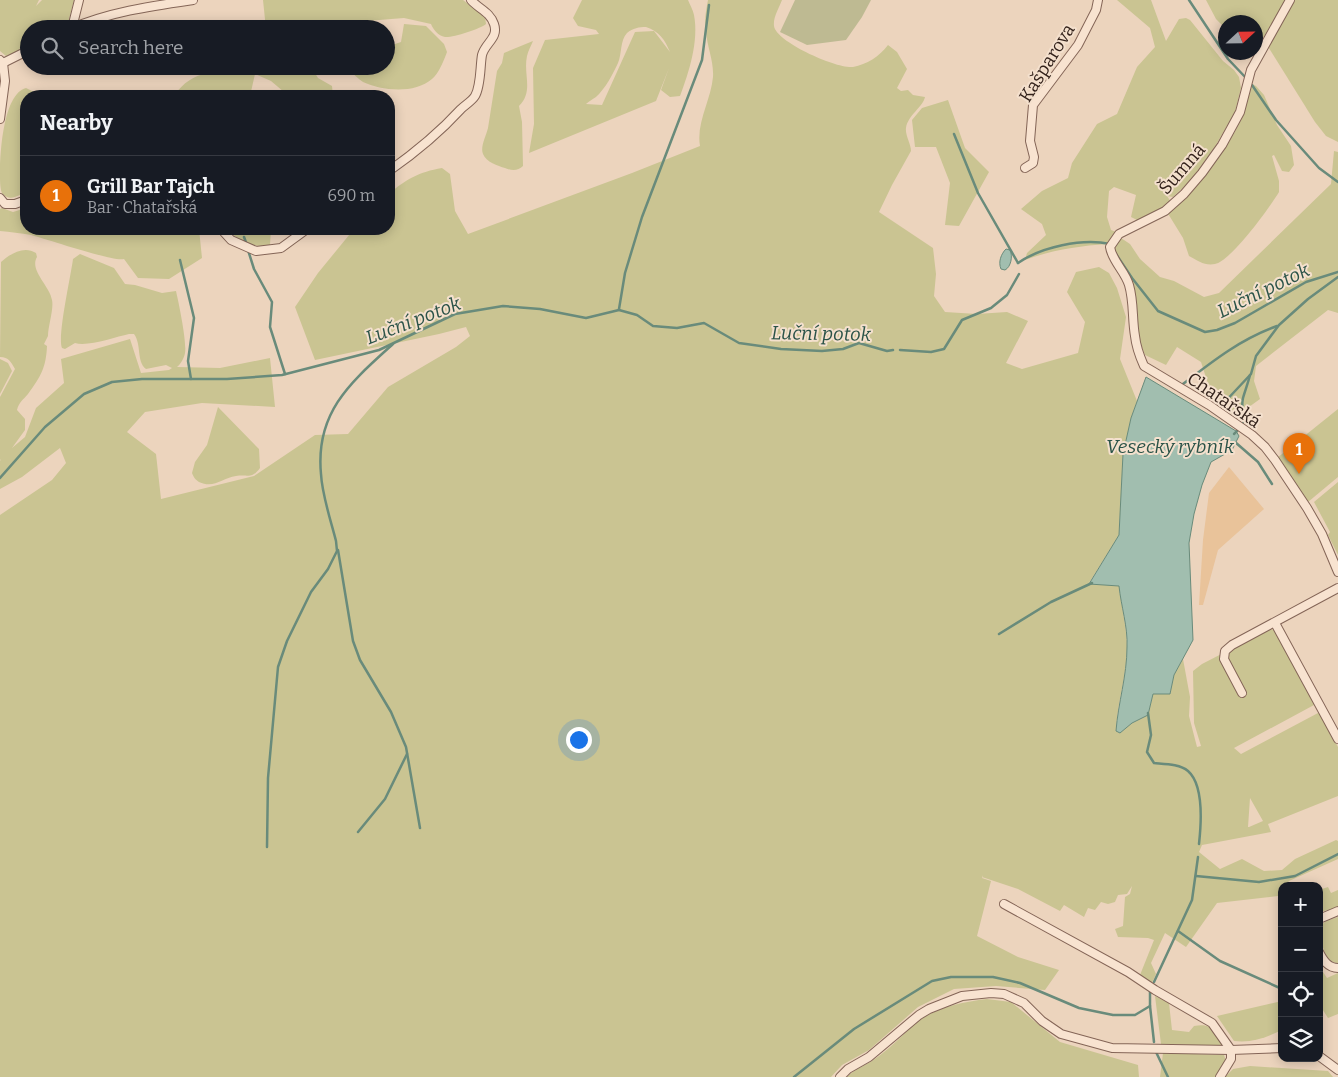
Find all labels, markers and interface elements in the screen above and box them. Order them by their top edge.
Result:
north arrow [1218,15,1263,60]
search box [20,20,395,75]
street label: Kašparova [1014,20,1080,106]
icon: search [38,34,66,62]
text: Search here [78,36,183,59]
text: Nearby [40,110,113,136]
street label: Šumná [1154,139,1210,199]
text: Grill Bar Tajch [87,175,215,198]
text: 1 [53,186,59,205]
text: 690 m [328,186,375,205]
text: Bar · Chatařská [87,198,197,217]
water label: Luční potok [1213,258,1314,323]
water label: Luční potok [362,292,465,349]
water label: Luční potok [771,321,872,346]
street label: Chatařská [1183,367,1265,433]
pin: 1 [1283,433,1315,474]
water label: Vesecký rybník [1106,435,1235,458]
your location [566,727,592,753]
map controls [1278,882,1323,1062]
button: + [1278,882,1323,927]
button: − [1278,927,1323,972]
button: locate [1278,972,1323,1017]
button: layers [1278,1017,1323,1062]

